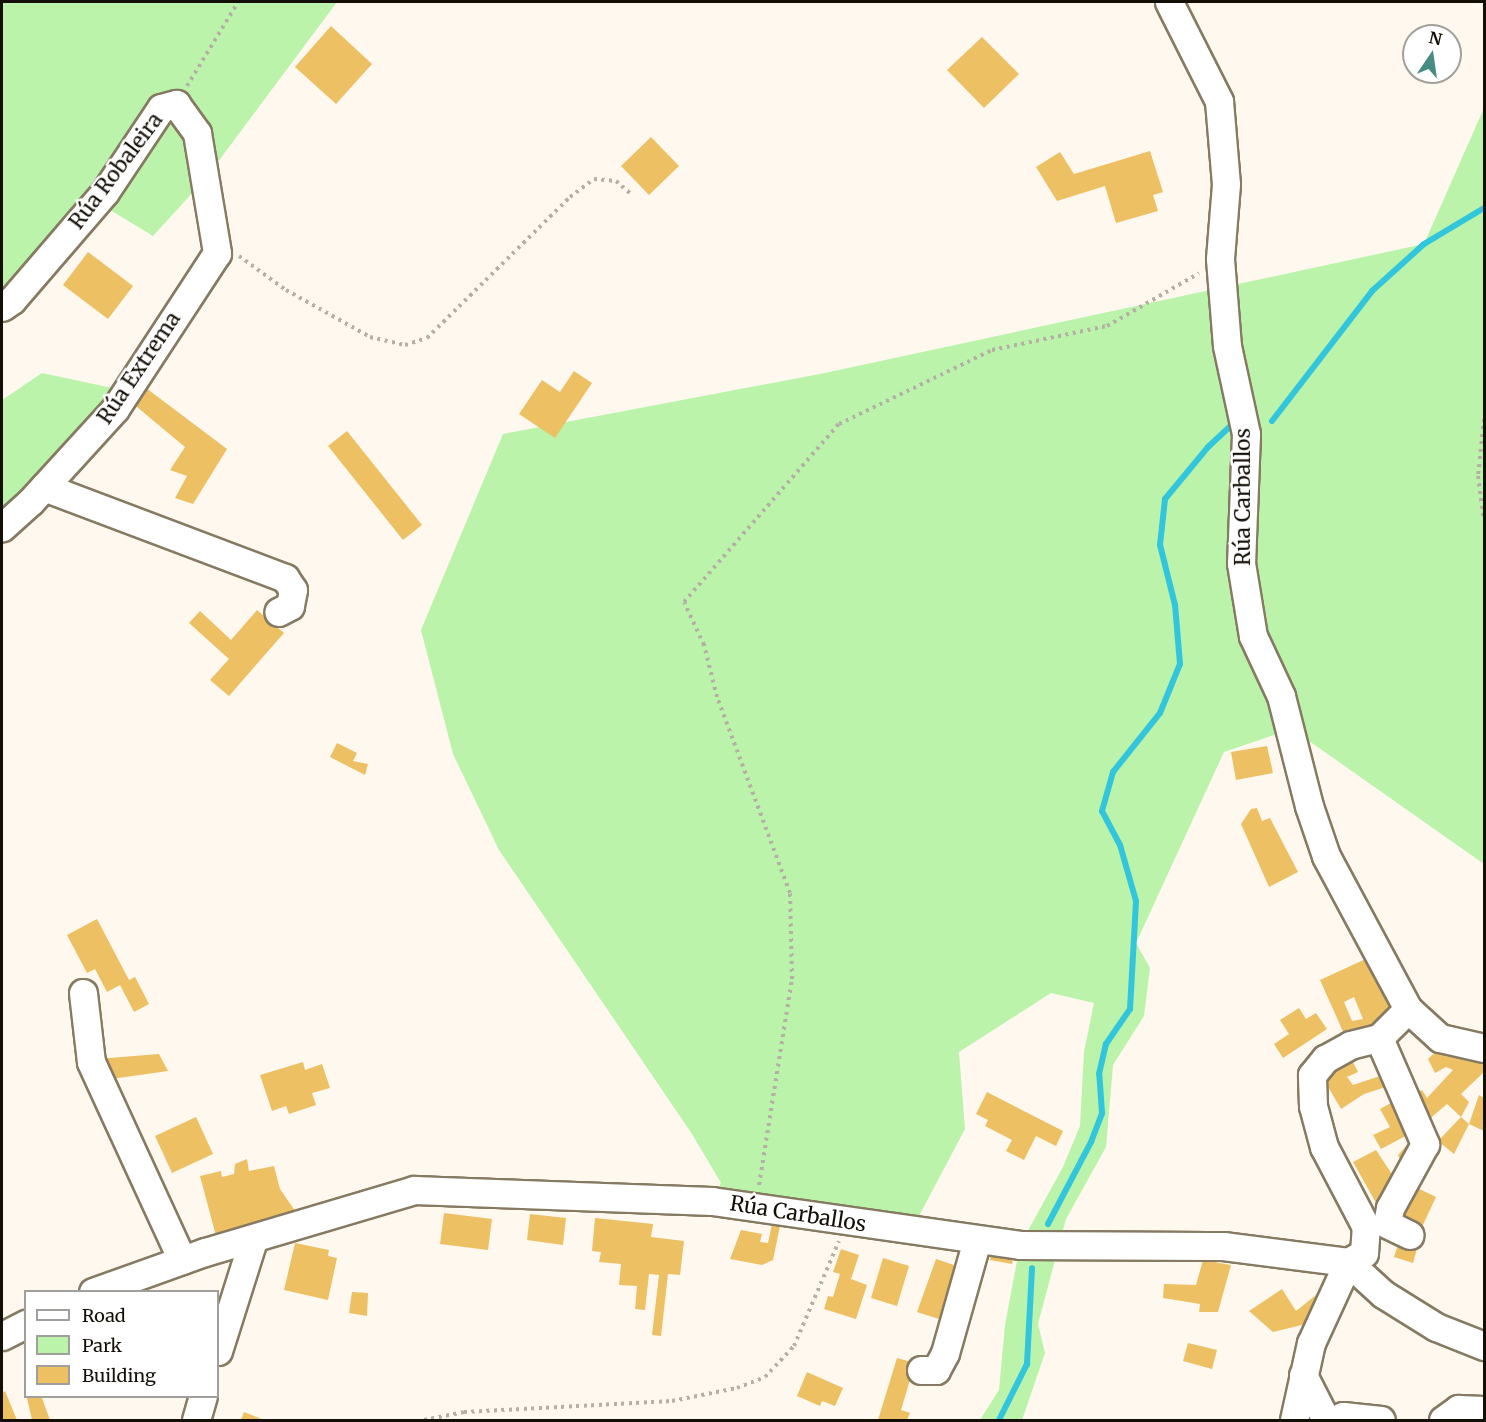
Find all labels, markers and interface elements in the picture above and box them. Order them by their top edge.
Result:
north arrow [1402,24,1462,84]
text: N [1427,27,1444,50]
street label: Rúa Robaleira [64,108,168,234]
street label: Rúa Extrema [92,307,186,429]
street label: Rúa Carballos [1230,428,1256,566]
street label: Rúa Carballos [728,1191,868,1237]
legend [24,1290,219,1398]
text: Road [82,1304,126,1327]
text: Park [82,1334,122,1357]
text: Building [82,1364,156,1387]

